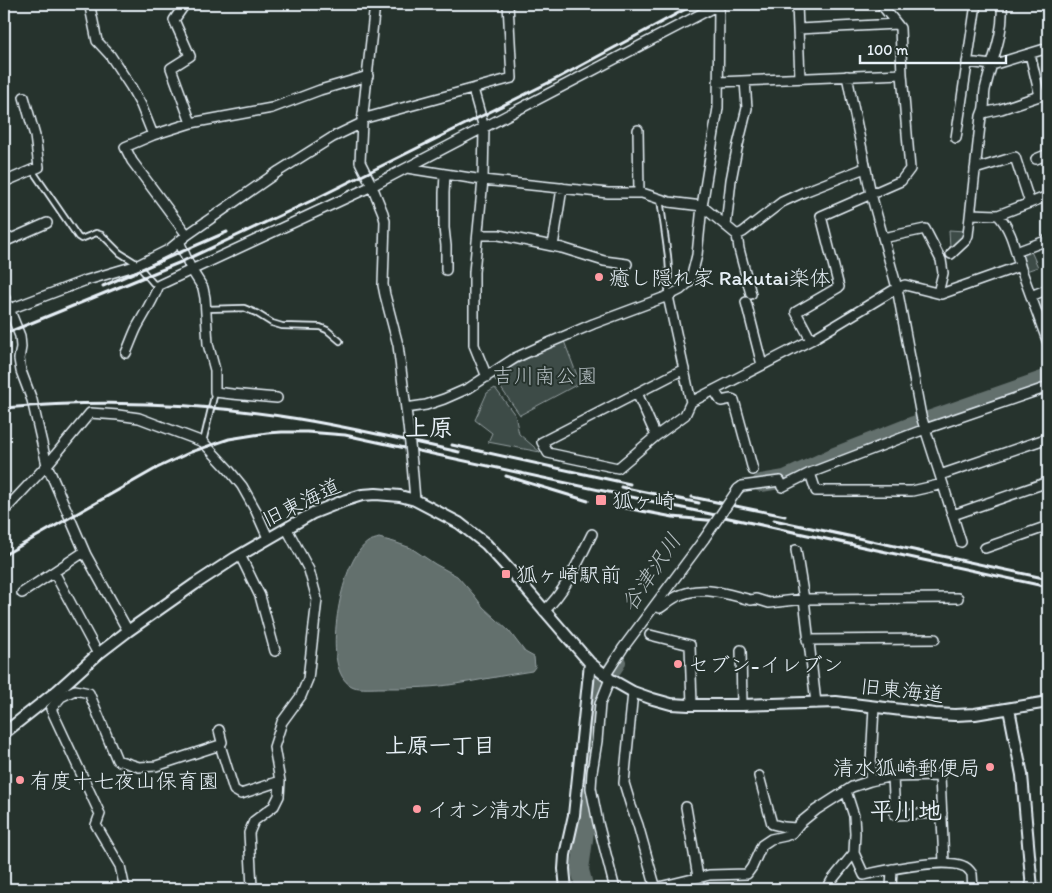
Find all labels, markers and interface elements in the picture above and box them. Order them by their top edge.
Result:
scale bar [860,32,1006,64]
text: 100 m [867,41,909,59]
place label: 癒し隠れ家 Rakutai楽体 [609,265,831,290]
marker: 癒し隠れ家 Rakutai楽体 [593,271,605,283]
park label: 吉川南公園 [493,363,598,388]
district label: 上原 [405,413,453,442]
street label: 旧東海道 [258,472,344,532]
place label: 狐ヶ崎 [612,488,675,513]
marker: 狐ヶ崎 [594,493,608,507]
water label: 谷津沢川 [615,528,687,616]
place label: 狐ヶ崎駅前 [516,562,621,587]
marker: 狐ヶ崎駅前 [500,568,512,580]
place label: セブン-イレブン [688,652,843,677]
marker: セブン-イレブン [672,658,684,670]
street label: 旧東海道 [859,673,945,707]
district label: 上原一丁目 [385,732,495,759]
place label: 清水狐崎郵便局 [833,755,980,780]
marker: 清水狐崎郵便局 [984,761,996,773]
place label: 有度十七夜山保育園 [30,768,219,793]
marker: 有度十七夜山保育園 [14,774,26,786]
district label: 平川地 [870,796,942,825]
place label: イオン清水店 [427,797,552,822]
marker: イオン清水店 [411,803,423,815]

